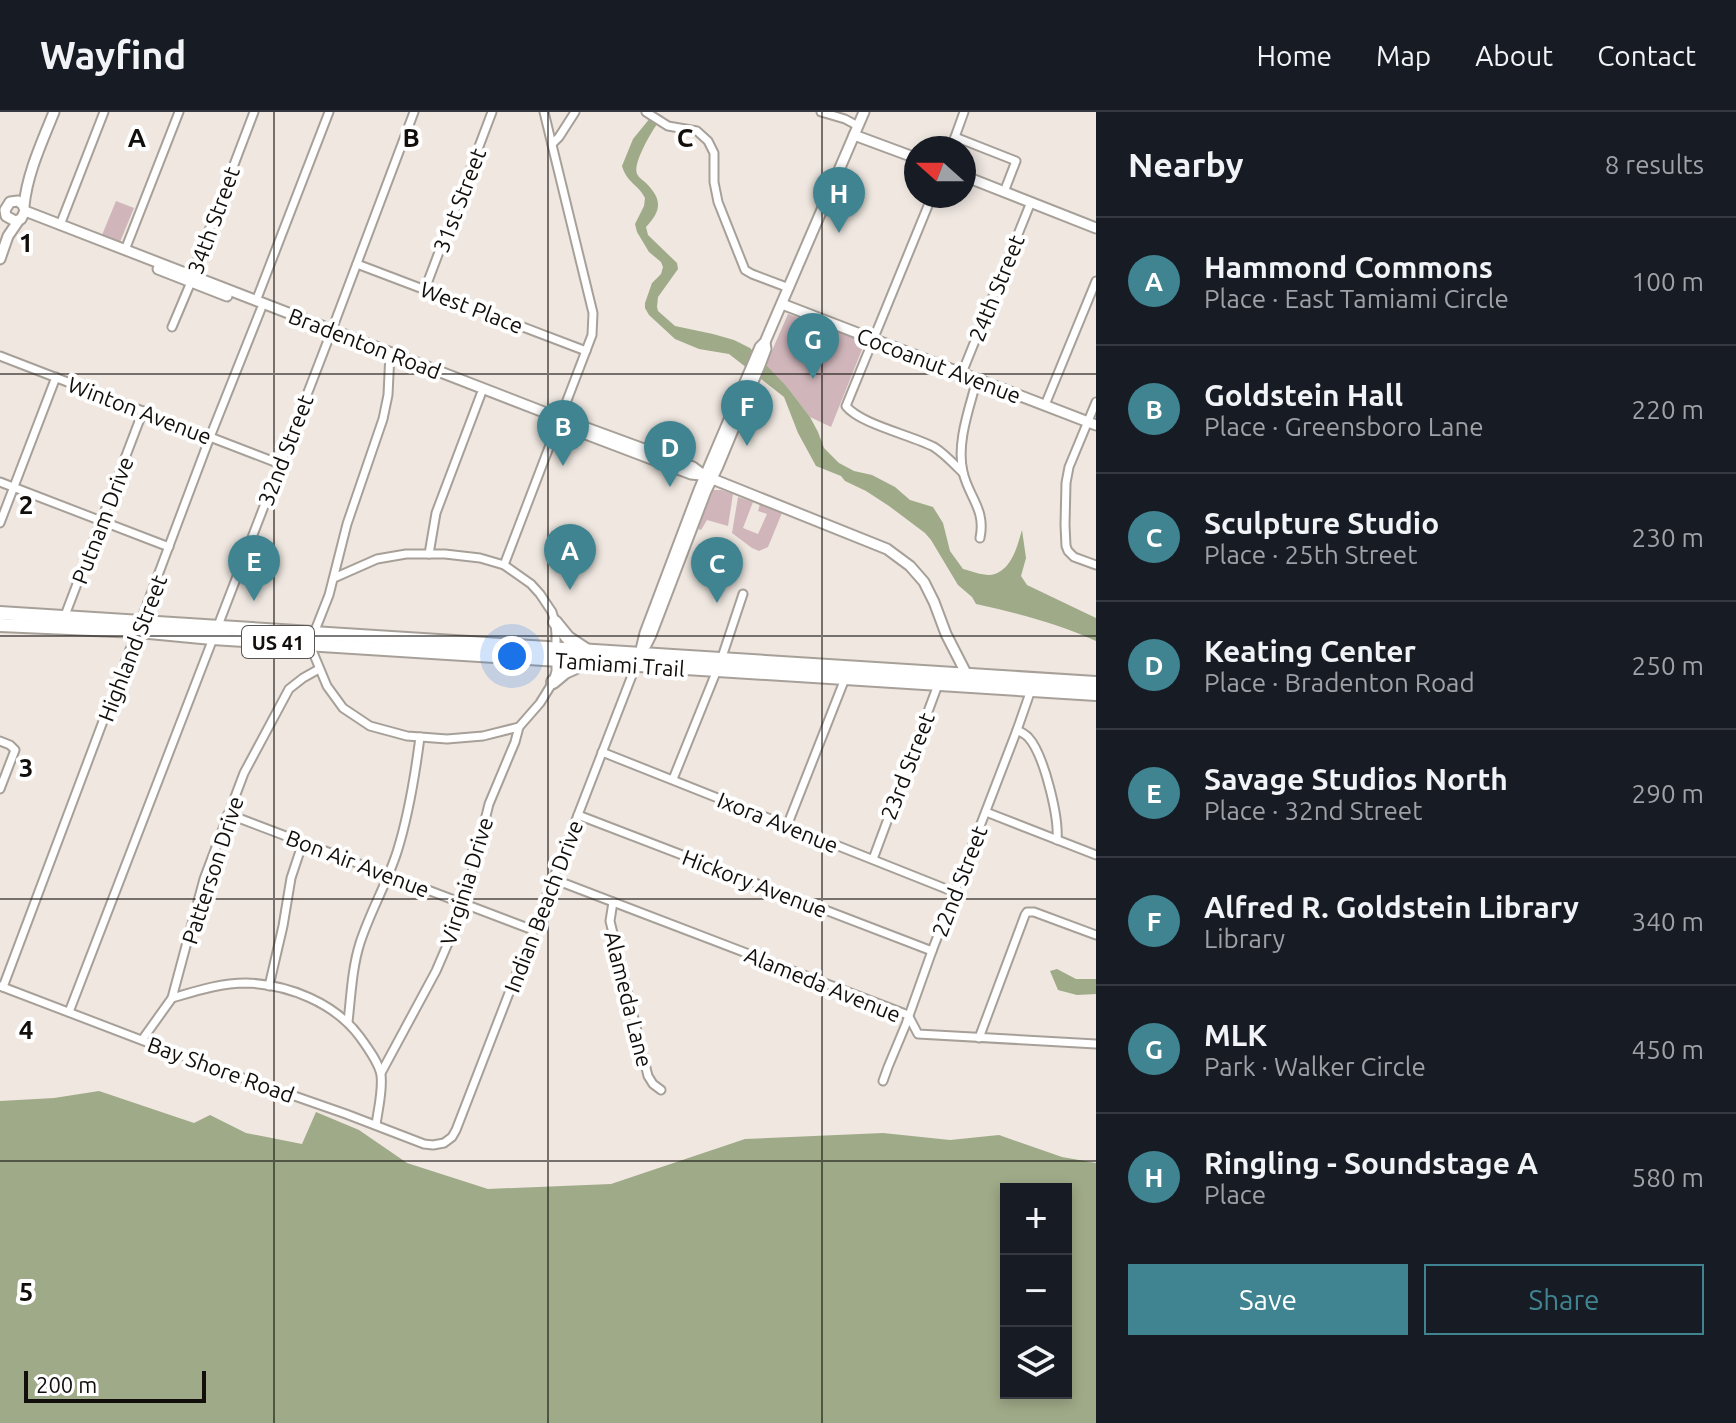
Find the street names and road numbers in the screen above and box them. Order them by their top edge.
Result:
street label: 31st Street [428,144,490,256]
street label: 34th Street [182,163,244,277]
street label: 24th Street [963,231,1029,345]
street label: West Place [417,276,527,338]
street label: Bradenton Road [285,302,445,384]
street label: Cocoanut Avenue [853,322,1025,408]
street label: Winton Avenue [65,371,215,449]
street label: 32nd Street [252,391,318,509]
street label: Putnam Drive [66,453,138,587]
street label: Highland Street [93,571,172,725]
road number: US 41 [242,626,314,658]
street label: Tamiami Trail [554,647,686,681]
street label: 23rd Street [875,709,939,823]
street label: Ixora Avenue [714,786,842,858]
street label: Patterson Drive [176,793,248,947]
street label: Virginia Drive [435,814,497,948]
street label: Indian Beach Drive [499,816,587,996]
street label: 22nd Street [926,822,992,940]
street label: Bon Air Avenue [283,824,433,902]
street label: Hickory Avenue [679,844,831,922]
street label: Alameda Lane [600,929,658,1069]
street label: Alameda Avenue [741,941,905,1027]
street label: Bay Shore Road [144,1031,298,1107]

